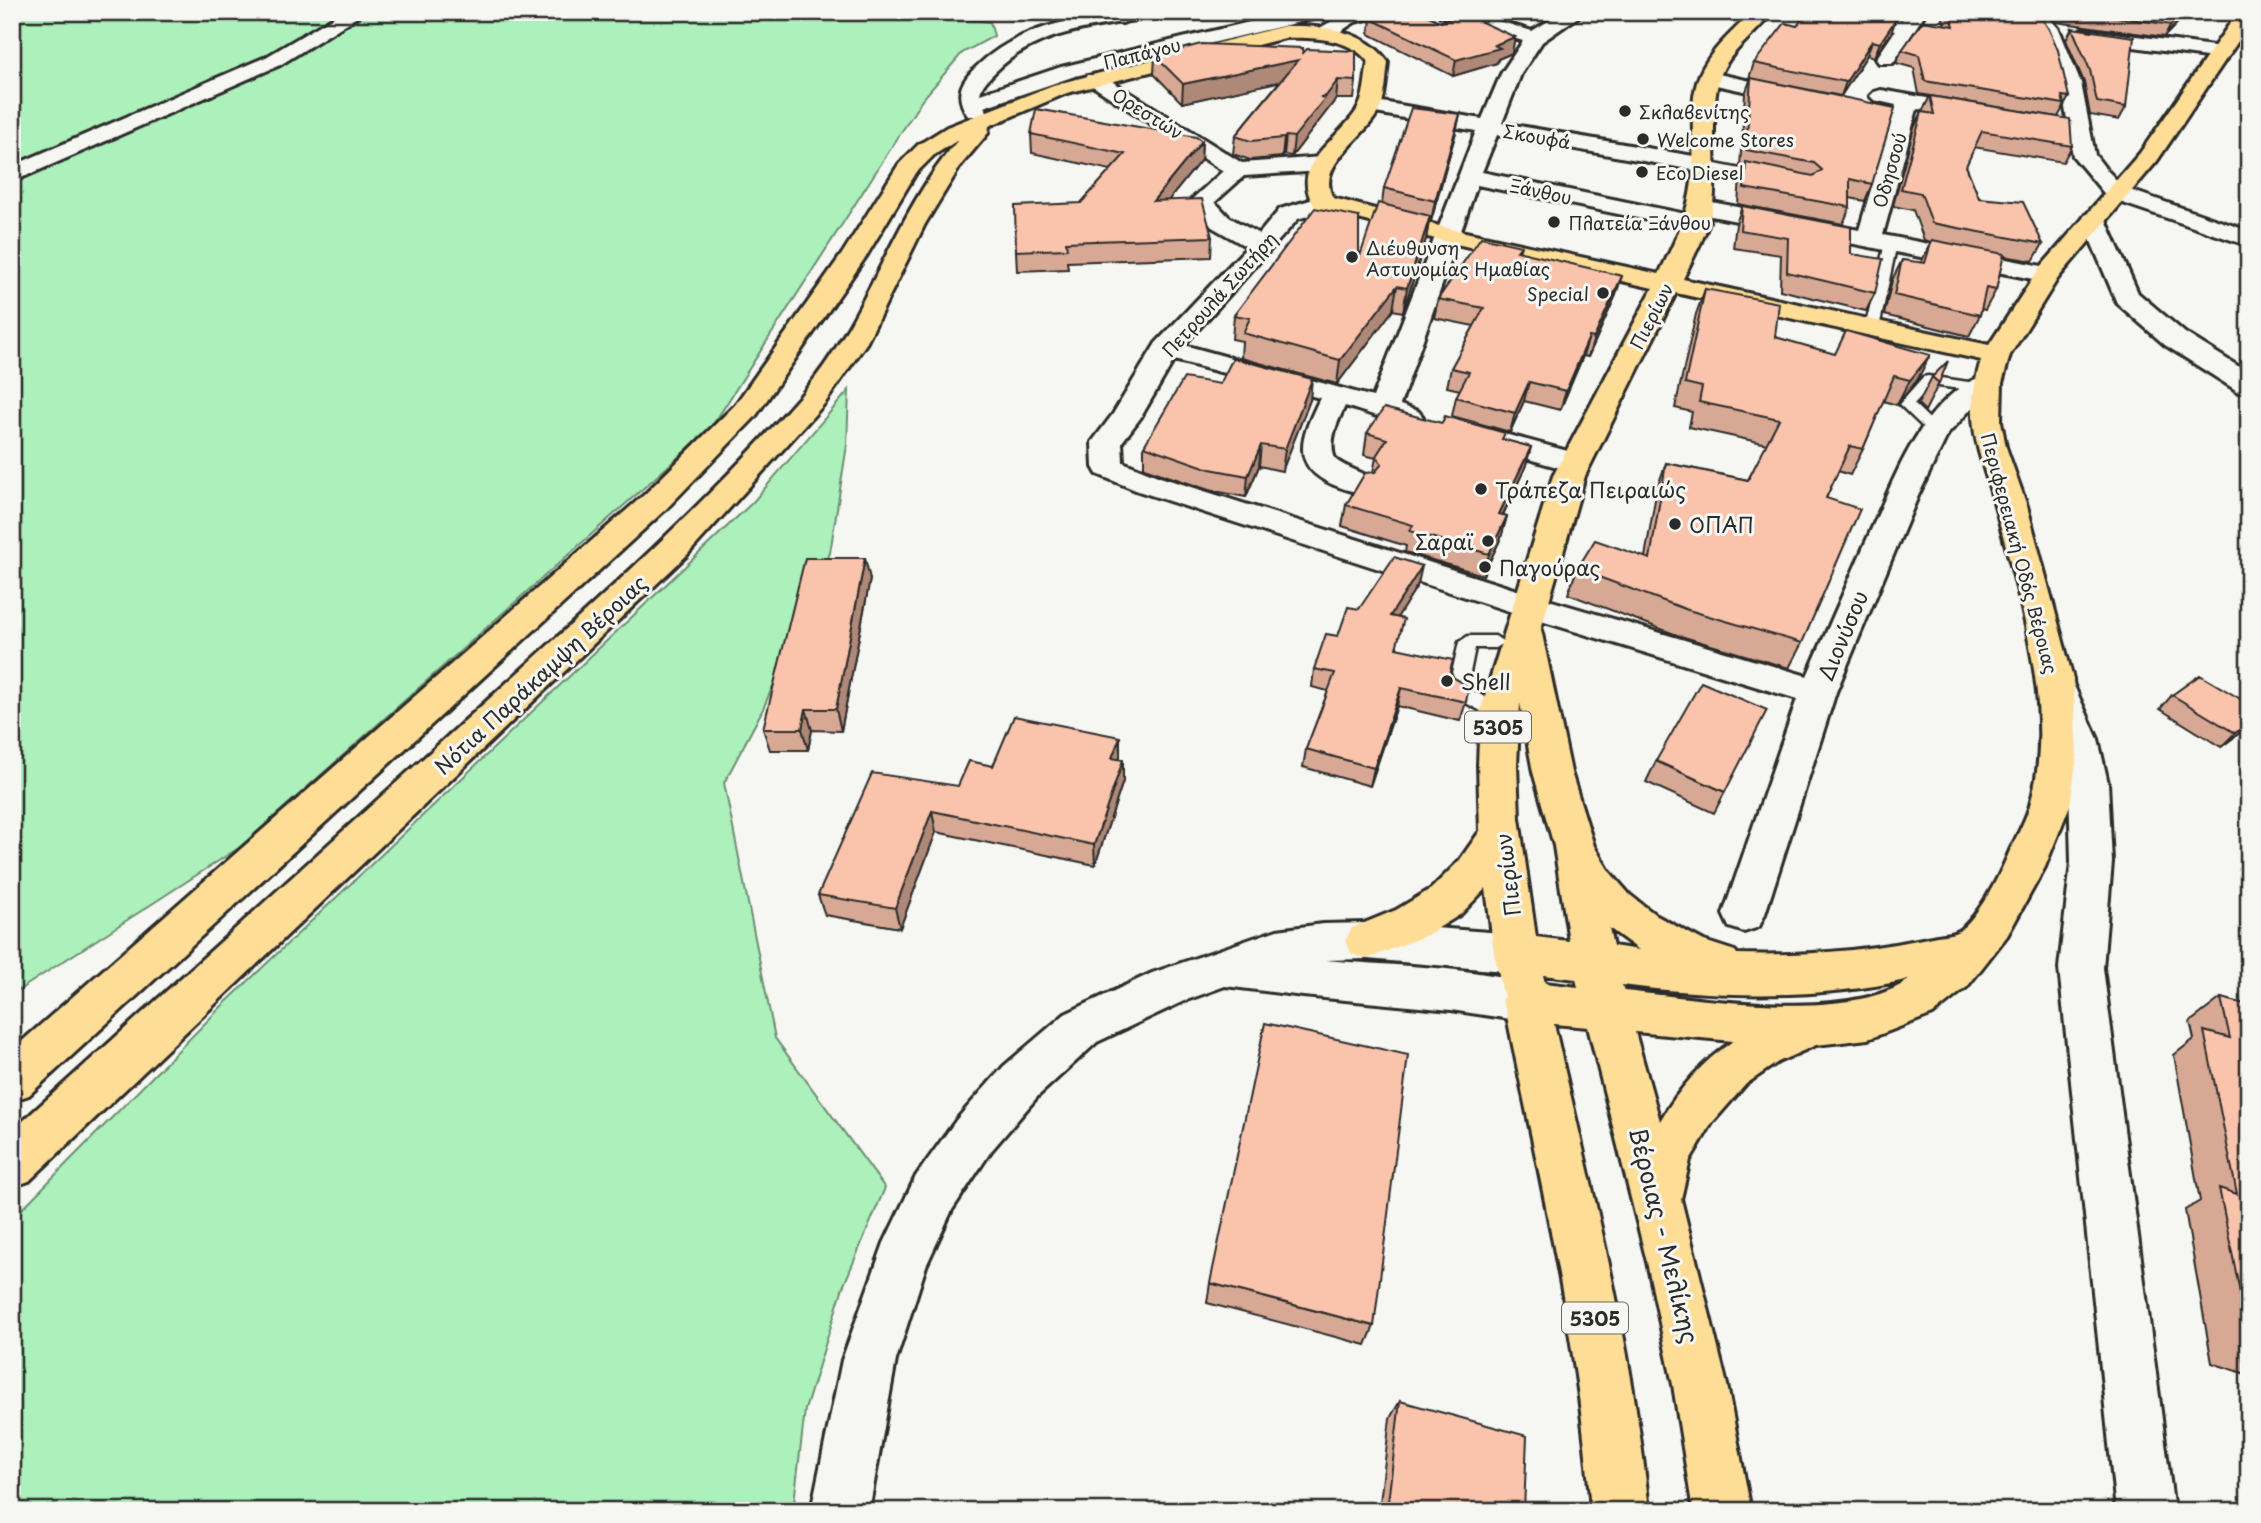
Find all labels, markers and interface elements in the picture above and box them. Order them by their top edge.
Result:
street label: Παπάγου [1100,30,1184,76]
street label: Ορεστών [1107,81,1189,145]
place label: Σκλαβενίτης [1639,98,1749,125]
marker: Σκλαβενίτης [1617,103,1633,119]
street label: Σκουφά [1501,117,1573,155]
place label: Welcome Stores [1657,126,1794,153]
street label: Οδησσού [1865,129,1913,211]
marker: Welcome Stores [1635,131,1651,147]
place label: Eco Diesel [1656,159,1743,186]
marker: Eco Diesel [1634,164,1650,180]
street label: Ξάνθου [1508,171,1574,211]
place label: Πλατεία Ξάνθου [1568,209,1711,236]
marker: Πλατεία Ξάνθου [1546,214,1562,230]
street label: Πετρουλά Σωτήρη [1155,225,1283,363]
place label: Διέυθυνση Αστυνομίας Ημαθίας [1366,234,1550,282]
marker: Διέυθυνση Αστυνομίας Ημαθίας [1344,249,1360,265]
street label: Πιερίων [1623,278,1679,354]
place label: Special [1527,280,1589,307]
marker: Special [1595,285,1611,301]
street label: Περιφερειακή Οδός Βέροιας [1975,429,2065,677]
place label: Τράπεζα Πειραιώς [1495,473,1686,505]
marker: Τράπεζα Πειραιώς [1473,481,1489,497]
place label: ΟΠΑΠ [1689,508,1754,540]
marker: ΟΠΑΠ [1667,516,1683,532]
place label: Σαραϊ [1415,525,1474,557]
marker: Σαραϊ [1480,533,1496,549]
place label: Παγούρας [1499,551,1600,583]
marker: Παγούρας [1477,559,1493,575]
street label: Νότια Παράκαμψη Βέροιας [427,567,654,781]
street label: Διονύσου [1809,585,1875,685]
place label: Shell [1461,665,1510,697]
marker: Shell [1439,673,1455,689]
road number: 5305 [1465,712,1531,742]
street label: Πιερίων [1486,831,1528,919]
street label: Βέροιας - Μελίκης [1621,1123,1709,1347]
road number: 5305 [1562,1302,1628,1334]

